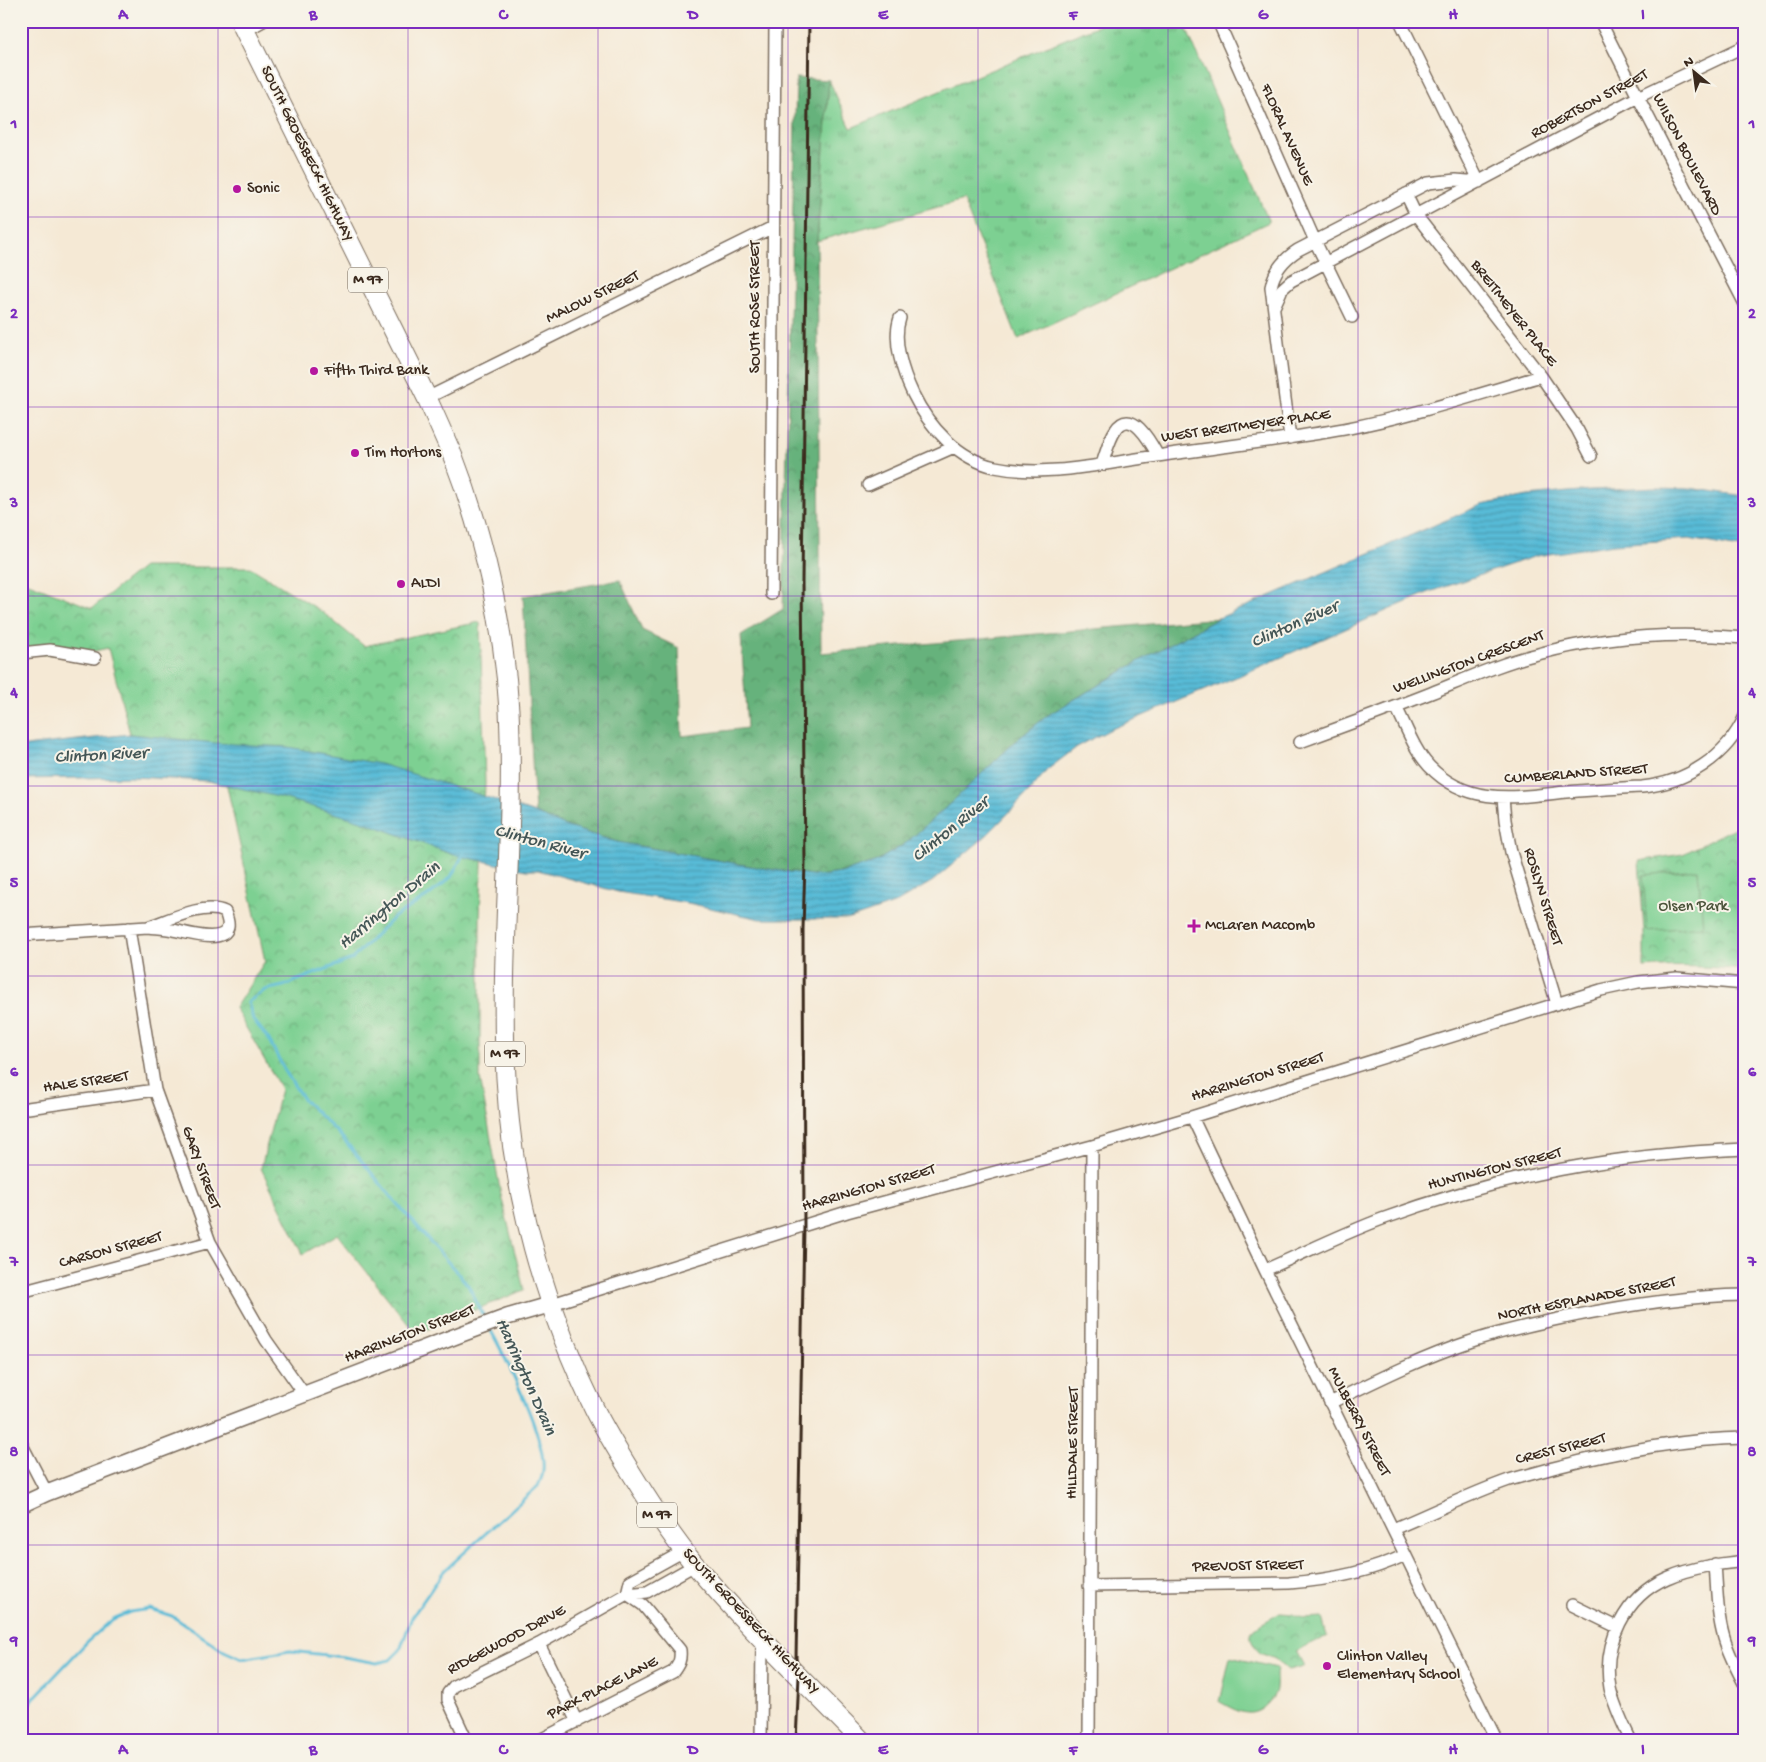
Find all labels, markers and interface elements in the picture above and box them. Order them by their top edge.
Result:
text: A [117,7,129,26]
text: B [308,7,318,26]
text: C [498,7,509,26]
text: D [686,7,699,26]
text: E [878,7,889,26]
text: F [1068,7,1079,26]
text: G [1258,7,1269,26]
text: H [1448,7,1458,26]
text: I [1641,7,1645,26]
north arrow [1668,48,1718,98]
text: N [1681,53,1697,72]
street label: SOUTH GROESBECK HIGHWAY [255,63,357,245]
street label: ROBERTSON STREET [1528,66,1653,144]
street label: FLORAL AVENUE [1255,80,1317,190]
street label: WILSON BOULEVARD [1647,91,1725,220]
text: 1 [10,116,17,135]
text: 1 [1748,116,1755,135]
place label: Sonic [247,180,280,199]
marker: Sonic [231,183,243,195]
street label: SOUTH ROSE STREET [747,240,766,373]
street label: BREITMEYER PLACE [1465,256,1561,372]
street label: MALOW STREET [543,267,644,329]
road number: M 97 [348,268,388,292]
text: 2 [10,306,18,325]
text: 2 [1748,306,1756,325]
place label: Fifth Third Bank [323,362,430,381]
marker: Fifth Third Bank [308,365,320,377]
street label: WEST BREITMEYER PLACE [1160,406,1333,448]
place label: Tim Hortons [364,444,442,463]
marker: Tim Hortons [349,447,361,459]
text: 3 [9,495,18,514]
text: 3 [1747,495,1756,514]
place label: ALDI [411,575,441,594]
marker: ALDI [395,578,407,590]
water label: Clinton River [1248,595,1345,653]
street label: WELLINGTON CRESCENT [1391,627,1548,699]
text: 4 [9,685,18,704]
text: 4 [1747,685,1756,704]
water label: Clinton River [54,743,151,769]
street label: CUMBERLAND STREET [1504,760,1649,789]
water label: Clinton River [908,790,996,867]
water label: Clinton River [493,821,591,866]
street label: ROSLYN STREET [1518,846,1566,949]
water label: Harrington Drain [335,857,445,954]
text: 5 [10,875,19,894]
text: 5 [1748,875,1757,894]
park label: Olsen Park [1658,898,1729,917]
place label: McLaren Macomb [1205,917,1316,936]
marker: McLaren Macomb [1187,919,1201,933]
road number: M 97 [485,1042,525,1066]
street label: HARRINGTON STREET [1189,1049,1327,1107]
text: 6 [10,1064,19,1083]
text: 6 [1748,1064,1757,1083]
street label: HALE STREET [42,1067,131,1098]
street label: GARY STREET [176,1124,224,1213]
street label: HUNTINGTON STREET [1426,1144,1565,1196]
street label: HARRINGTON STREET [800,1161,939,1217]
street label: CARSON STREET [57,1228,165,1274]
text: 7 [9,1254,19,1273]
text: 7 [1747,1254,1757,1273]
street label: NORTH ESPLANADE STREET [1496,1273,1679,1327]
street label: HARRINGTON STREET [342,1301,479,1369]
water label: Harrington Drain [490,1315,560,1439]
street label: MULBERRY STREET [1322,1364,1394,1481]
street label: HILLDALE STREET [1064,1386,1084,1499]
street label: CREST STREET [1514,1429,1609,1470]
text: 8 [10,1444,19,1463]
text: 8 [1748,1444,1757,1463]
road number: M 97 [637,1502,677,1528]
street label: SOUTH GROESBECK HIGHWAY [677,1545,823,1699]
street label: PREVOST STREET [1191,1557,1305,1577]
street label: RIDGEWOOD DRIVE [445,1601,570,1680]
text: 9 [9,1633,18,1652]
text: 9 [1747,1633,1756,1652]
place label: Clinton Valley Elementary School [1337,1648,1460,1685]
street label: PARK PLACE LANE [544,1652,662,1726]
marker: Clinton Valley Elementary School [1321,1660,1333,1672]
text: A [117,1742,129,1761]
text: B [308,1742,318,1761]
text: C [498,1742,509,1761]
text: D [686,1742,699,1761]
text: E [878,1742,889,1761]
text: F [1068,1742,1079,1761]
text: G [1258,1742,1269,1761]
text: H [1448,1742,1458,1761]
text: I [1641,1742,1645,1761]

